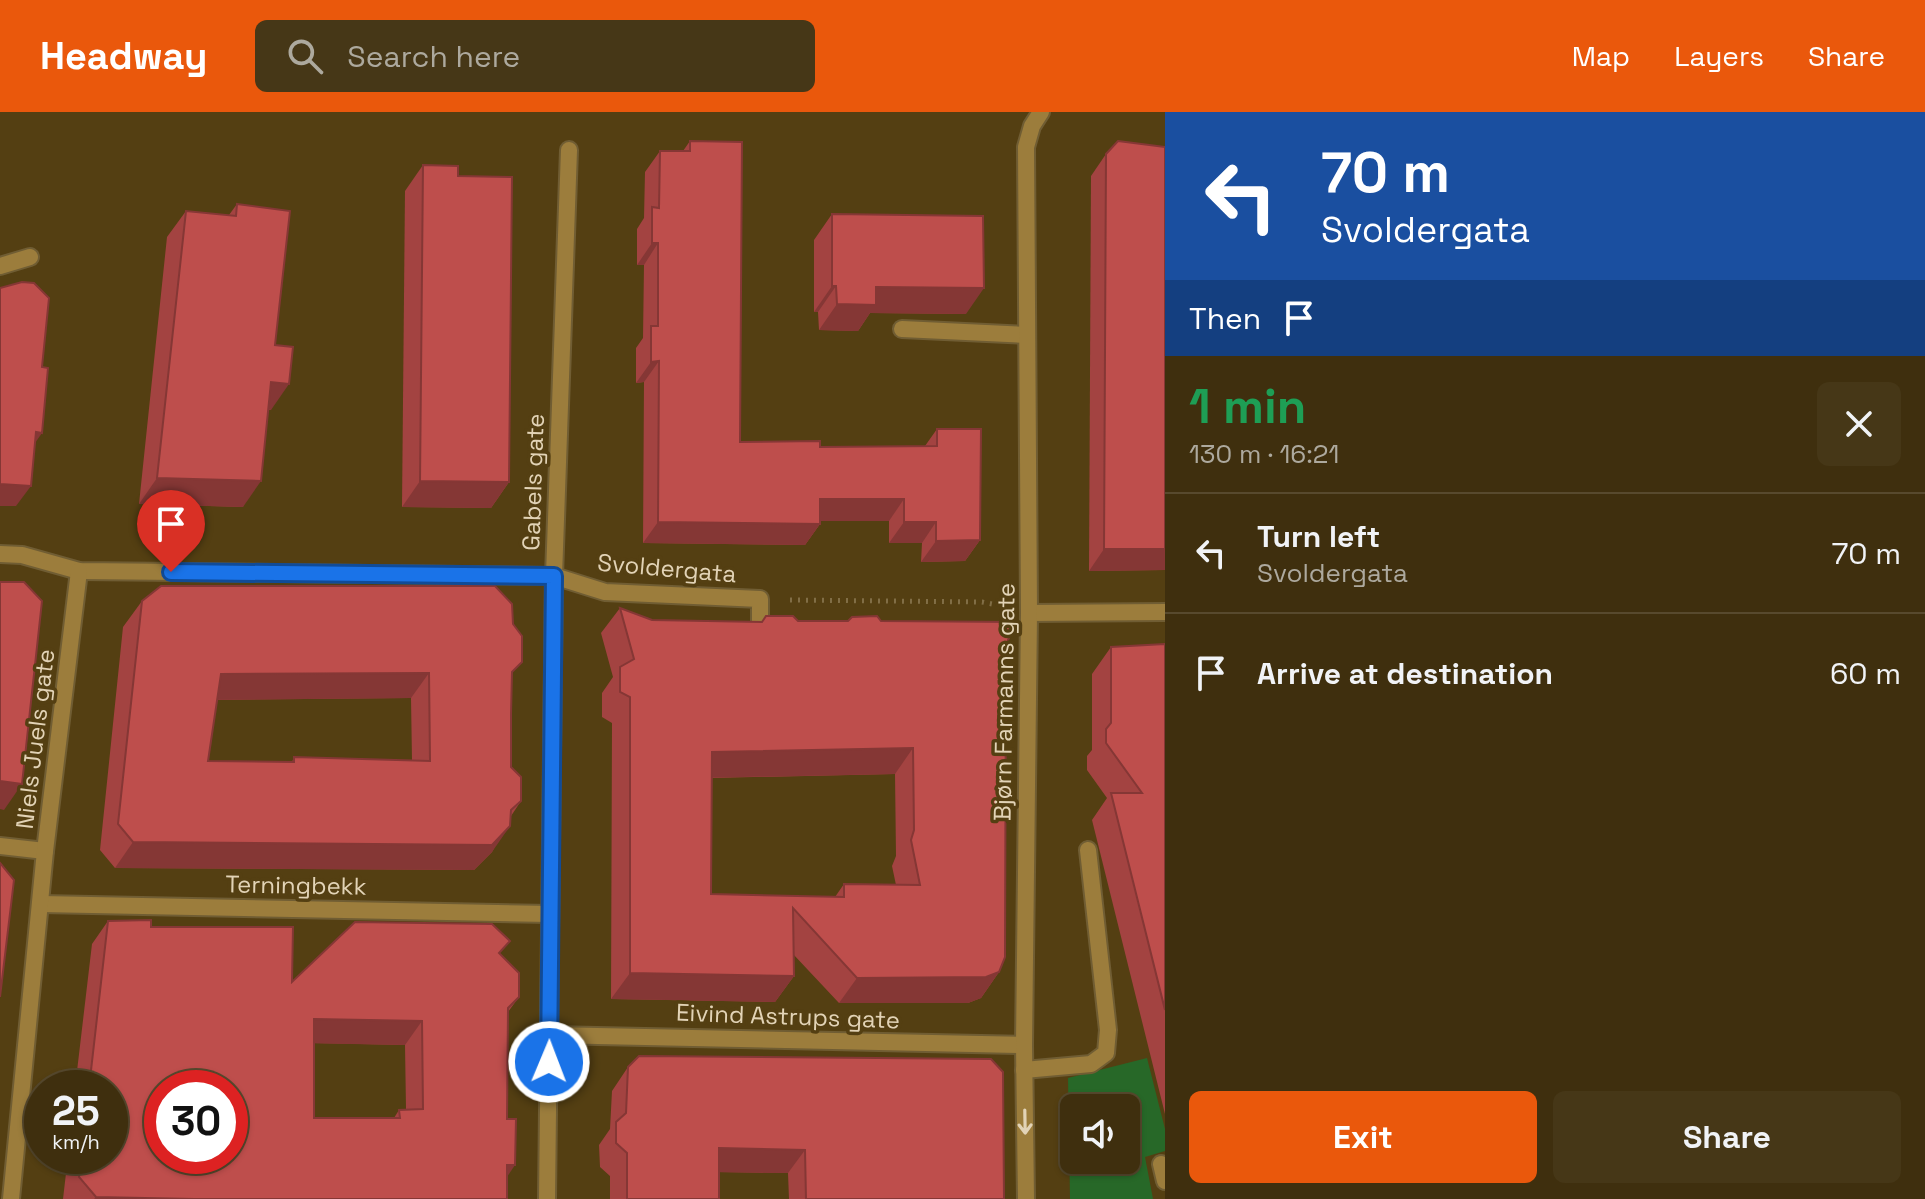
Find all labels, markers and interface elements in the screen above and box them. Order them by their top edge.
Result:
search box [255,20,815,92]
text: Headway [40,32,207,80]
icon: search [283,34,327,78]
text: Search here [347,37,520,76]
text: Map [1572,38,1630,74]
text: Layers [1674,38,1764,74]
text: Share [1808,38,1885,74]
text: 70 m [1321,137,1450,208]
icon: left [1189,144,1293,248]
text: Svoldergata [1321,207,1530,253]
icon: arrive [1277,296,1321,340]
text: Then [1189,299,1261,338]
text: 1 min [1189,376,1306,437]
button: close [1817,382,1901,466]
street label: Gabels gate [515,413,551,551]
text: 130 m · 16:21 [1189,437,1339,471]
pin [137,490,205,572]
icon: arrive [149,502,193,546]
text: Turn left [1257,517,1380,556]
icon: left [1189,531,1233,575]
text: 70 m [1832,534,1901,573]
street label: Svoldergata [596,546,738,590]
text: Svoldergata [1257,556,1408,590]
street label: Bjørn Farmanns gate [986,583,1022,821]
street label: Niels Juels gate [9,647,61,831]
icon: arrive [1189,651,1233,695]
text: Arrive at destination [1257,654,1553,693]
text: 60 m [1830,654,1901,693]
street label: Terningbekk [225,868,367,902]
street label: Eivind Astrups gate [676,997,900,1035]
position arrow [507,1020,591,1104]
speed limit sign: 30 [144,1070,248,1174]
text: 25 [52,1086,100,1137]
button: Exit [1189,1091,1537,1183]
button: Share [1553,1091,1901,1183]
map controls [1060,1094,1140,1174]
button: sound [1060,1094,1140,1174]
one-way arrow [1017,1108,1033,1135]
text: km/h [52,1129,100,1155]

